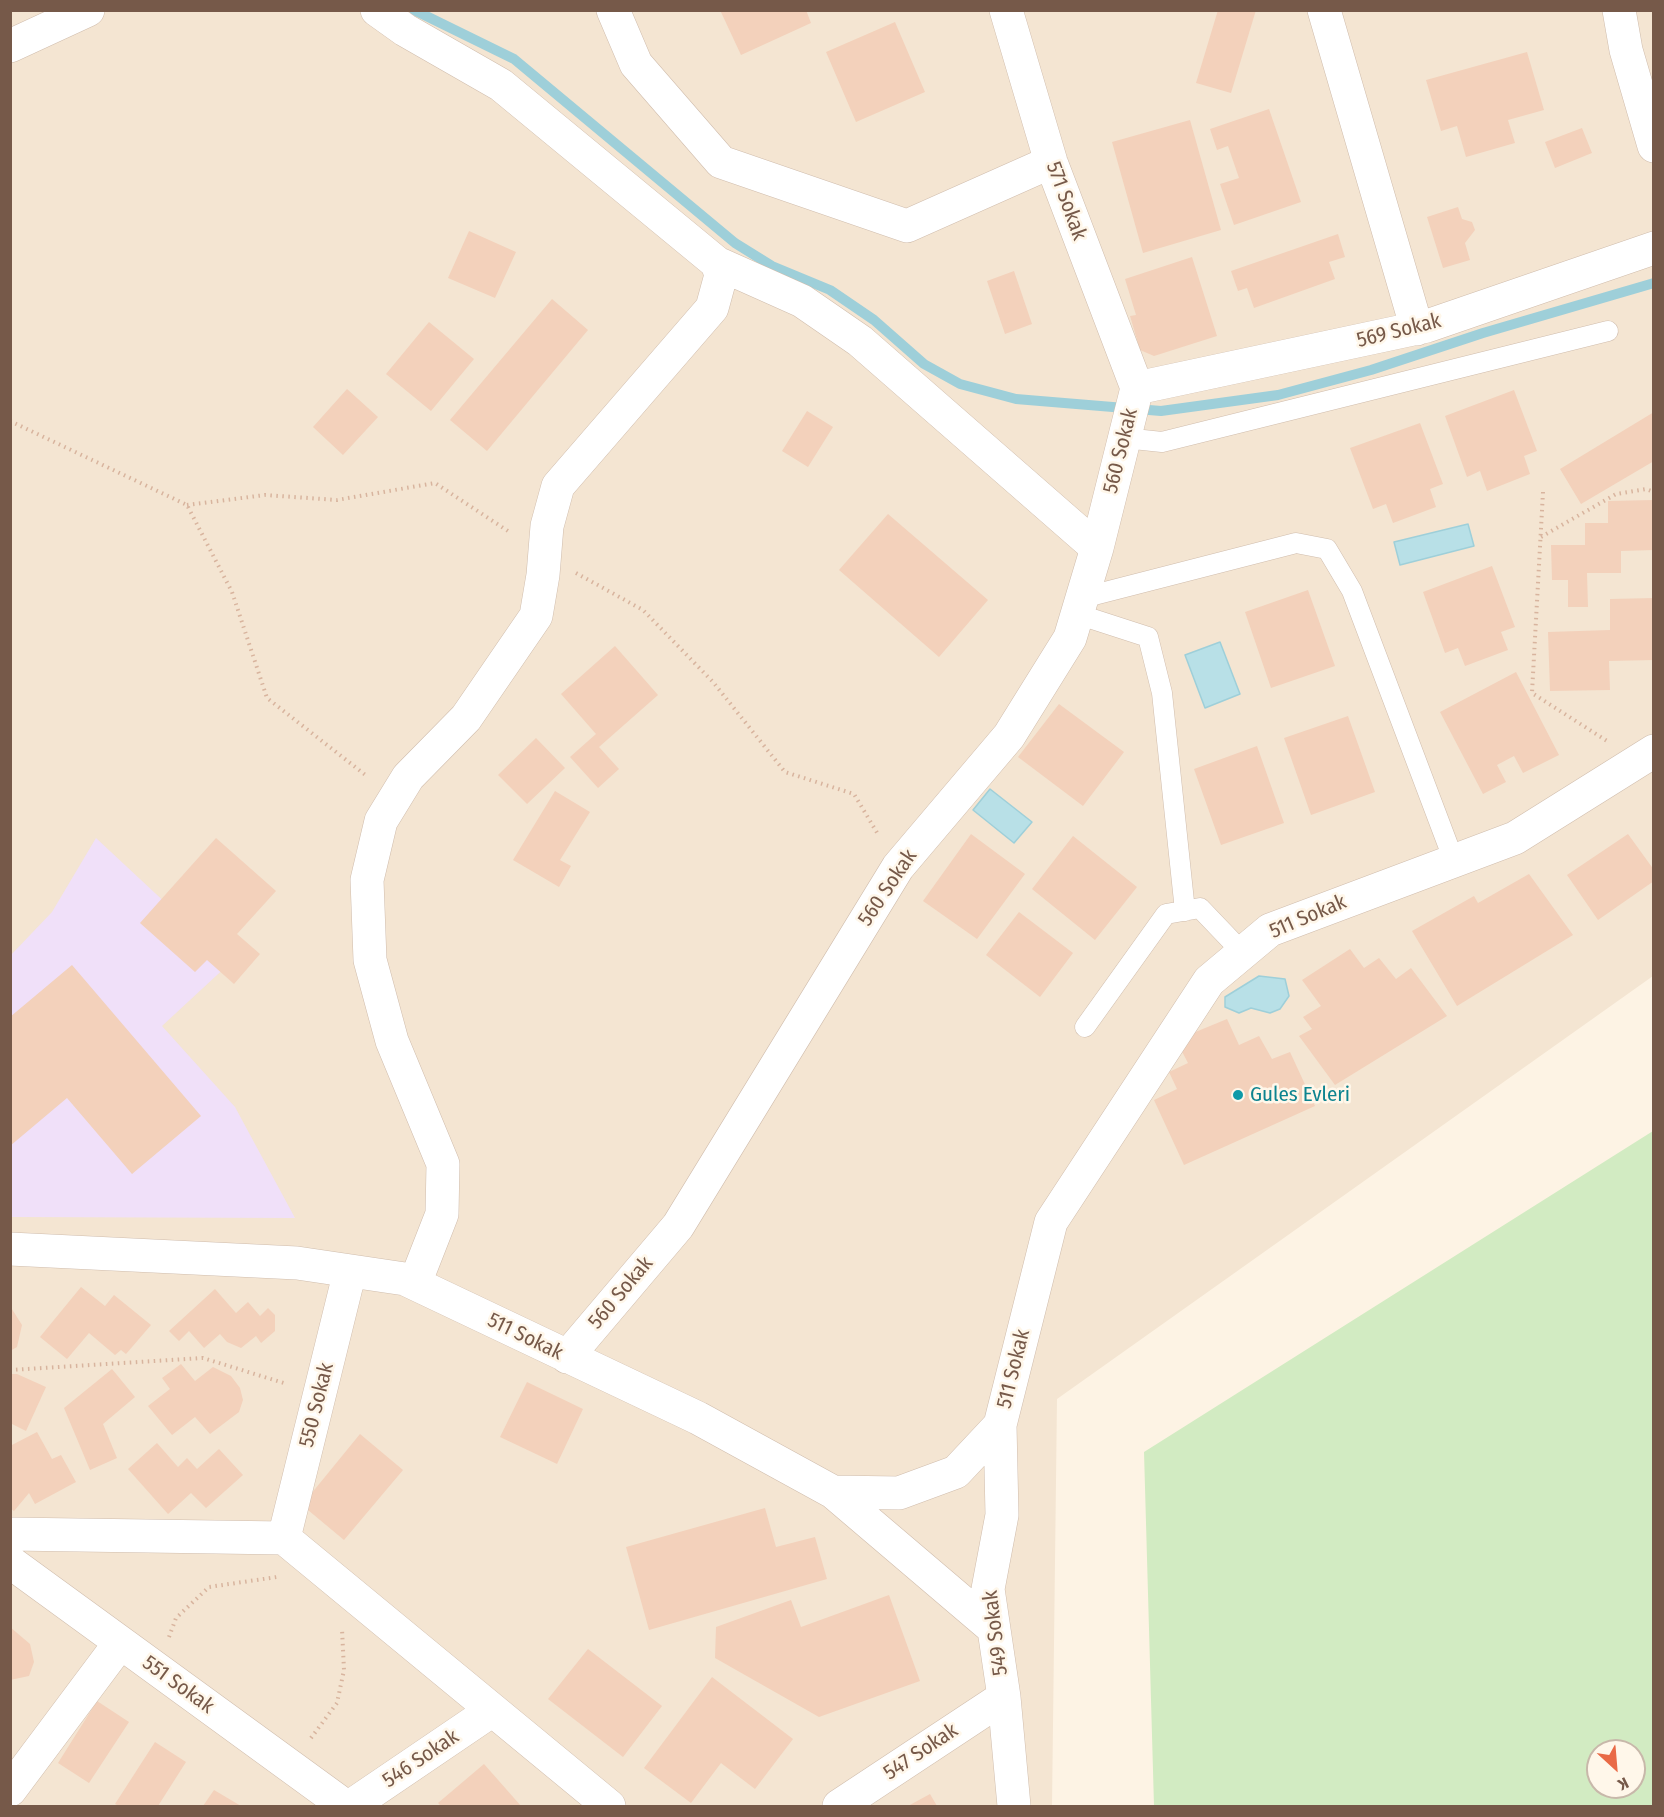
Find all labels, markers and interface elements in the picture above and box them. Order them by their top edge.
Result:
street label: 571 Sokak [1040,158,1092,244]
street label: 569 Sokak [1354,308,1444,354]
street label: 560 Sokak [1098,406,1144,496]
street label: 560 Sokak [853,845,923,931]
street label: 511 Sokak [1266,890,1350,944]
place label: Gules Evleri [1250,1082,1350,1108]
marker: Gules Evleri [1231,1088,1245,1102]
street label: 560 Sokak [583,1252,659,1334]
street label: 511 Sokak [483,1308,567,1366]
street label: 511 Sokak [992,1327,1036,1411]
street label: 550 Sokak [294,1360,340,1450]
street label: 549 Sokak [978,1589,1014,1677]
street label: 551 Sokak [137,1651,219,1719]
street label: 547 Sokak [879,1718,963,1786]
street label: 546 Sokak [378,1724,464,1794]
north arrow [1586,1739,1646,1799]
text: K [1615,1773,1632,1794]

